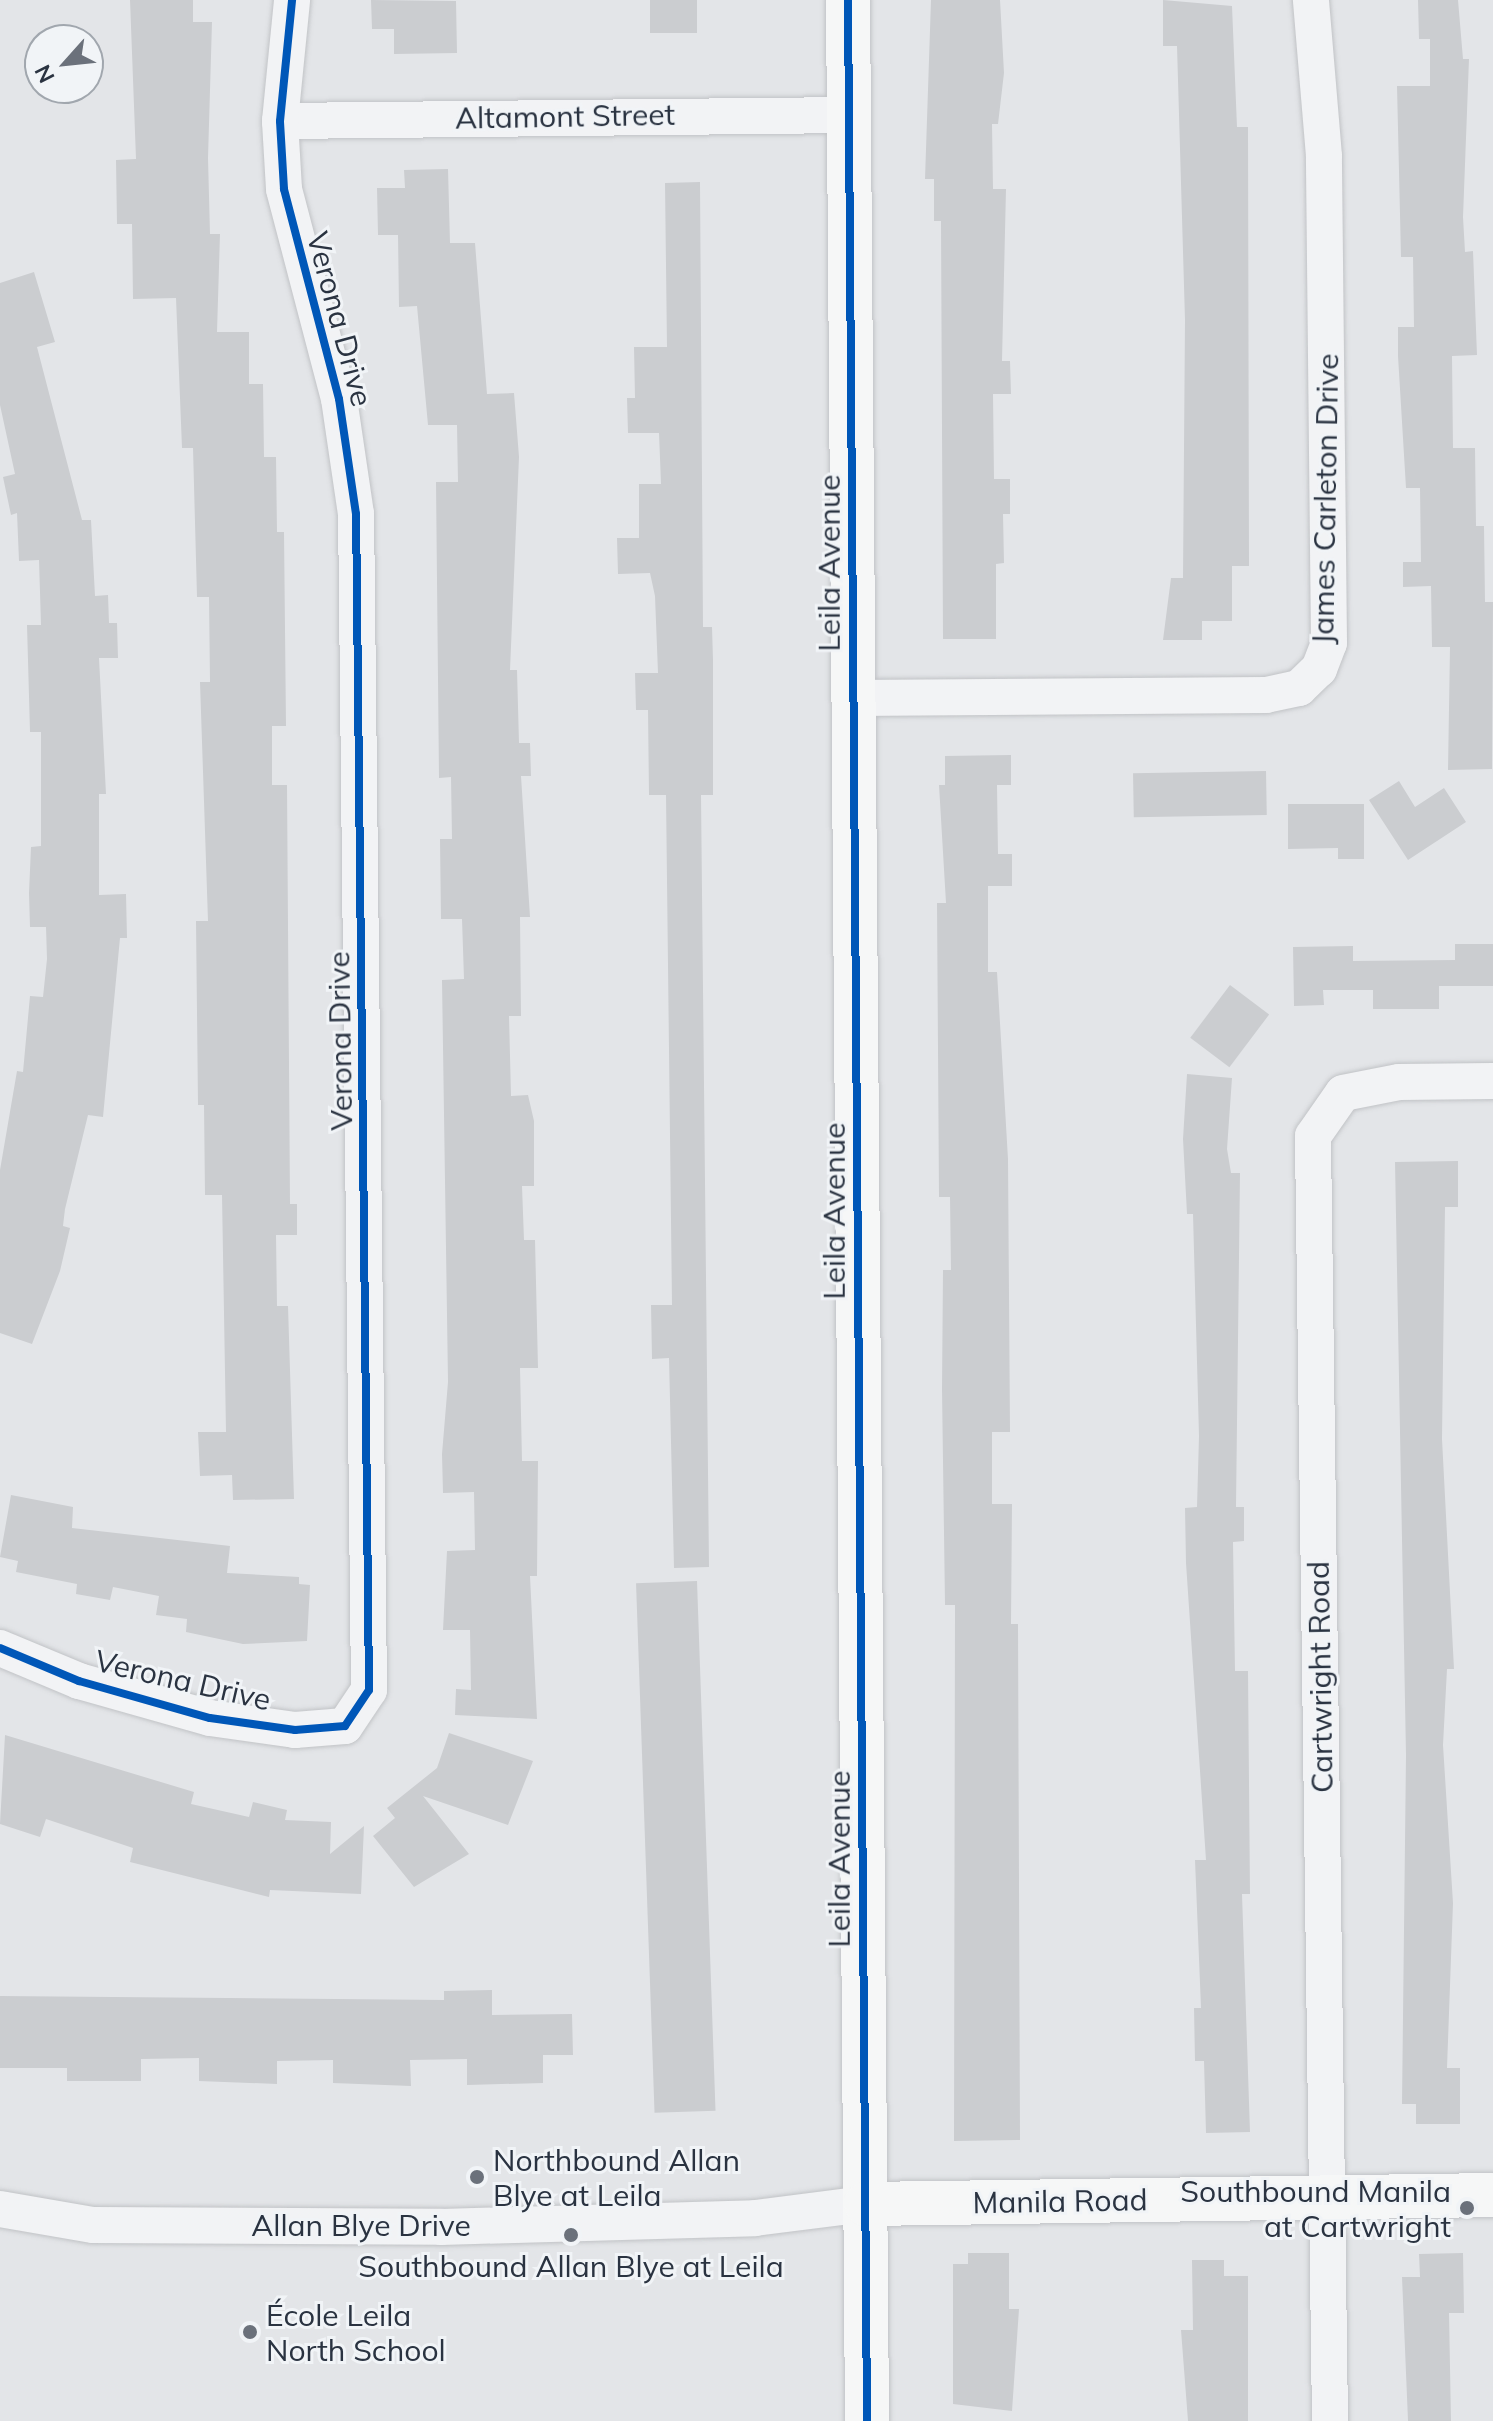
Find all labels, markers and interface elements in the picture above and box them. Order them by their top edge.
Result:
north arrow [24,24,104,104]
text: N [28,60,61,88]
street label: Altamont Street [455,96,675,136]
street label: Verona Drive [299,228,381,410]
street label: James Carleton Drive [1304,353,1346,645]
street label: Leila Avenue [811,474,847,652]
street label: Verona Drive [320,951,360,1131]
street label: Leila Avenue [816,1122,852,1300]
street label: Cartwright Road [1300,1561,1340,1793]
street label: Verona Drive [92,1642,274,1718]
street label: Leila Avenue [821,1770,857,1948]
place label: Northbound Allan Blye at Leila [493,2142,740,2212]
marker: Northbound Allan Blye at Leila [468,2168,486,2186]
place label: Southbound Manila at Cartwright [1180,2173,1451,2244]
street label: Manila Road [972,2181,1148,2221]
marker: Southbound Manila at Cartwright [1458,2199,1476,2217]
street label: Allan Blye Drive [251,2207,471,2243]
marker: Southbound Allan Blye at Leila [562,2226,580,2244]
place label: Southbound Allan Blye at Leila [358,2248,784,2284]
place label: École Leila North School [266,2297,446,2368]
marker: École Leila North School [241,2323,259,2341]

